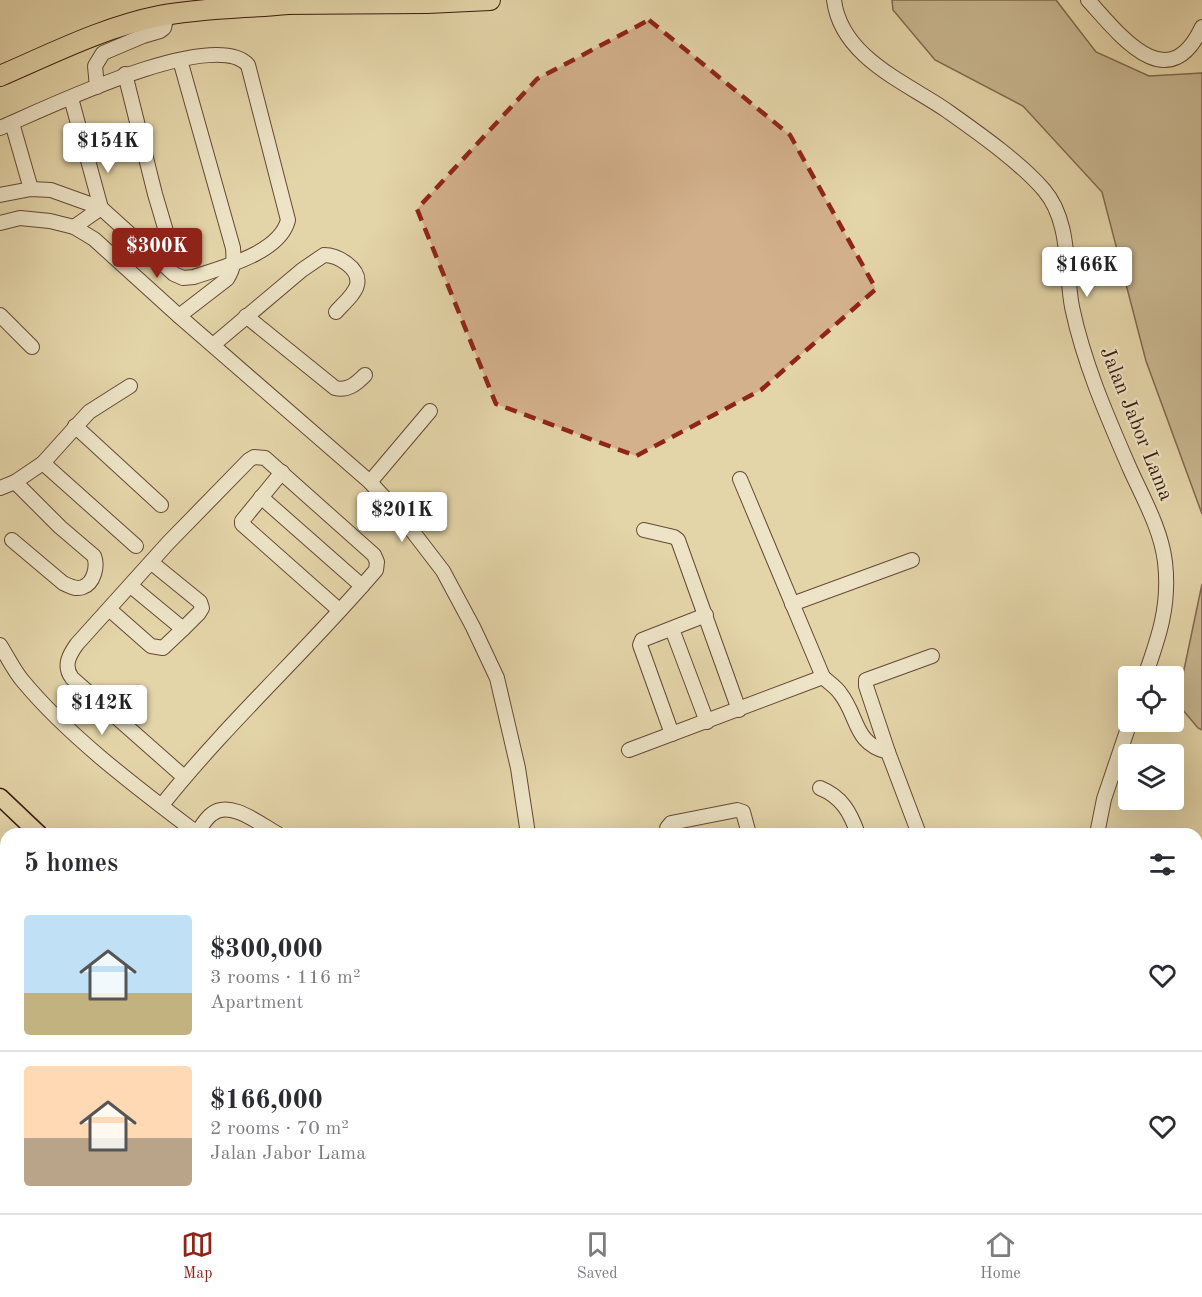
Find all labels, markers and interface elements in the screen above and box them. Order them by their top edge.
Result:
pin: $154K [66,123,150,174]
text: $154K [77,132,139,152]
pin: $300K [115,228,199,279]
text: $300K [126,237,188,257]
pin: $166K [1045,247,1129,298]
text: $166K [1056,256,1118,276]
street label: Jalan Jabor Lama [1096,344,1176,504]
pin: $201K [360,492,444,543]
text: $201K [371,501,433,521]
map controls [1118,666,1184,810]
button: locate [1118,666,1184,732]
pin: $142K [60,685,144,736]
text: $142K [71,694,133,714]
button: layers [1118,744,1184,810]
icon: filters [1146,848,1179,881]
text: 5 homes [24,851,118,877]
text: $300,000 [210,937,323,963]
icon: home [72,939,144,1011]
icon: heart [1146,959,1179,992]
text: 3 rooms · 116 m² [210,968,360,988]
text: Apartment [210,993,304,1013]
text: $166,000 [210,1088,323,1114]
icon: home [72,1090,144,1162]
icon: heart [1146,1110,1179,1143]
text: 2 rooms · 70 m² [210,1119,349,1139]
text: Jalan Jabor Lama [210,1144,366,1164]
tab: Map [181,1228,214,1284]
tab: Saved [577,1228,618,1284]
tab: Home [980,1228,1021,1284]

